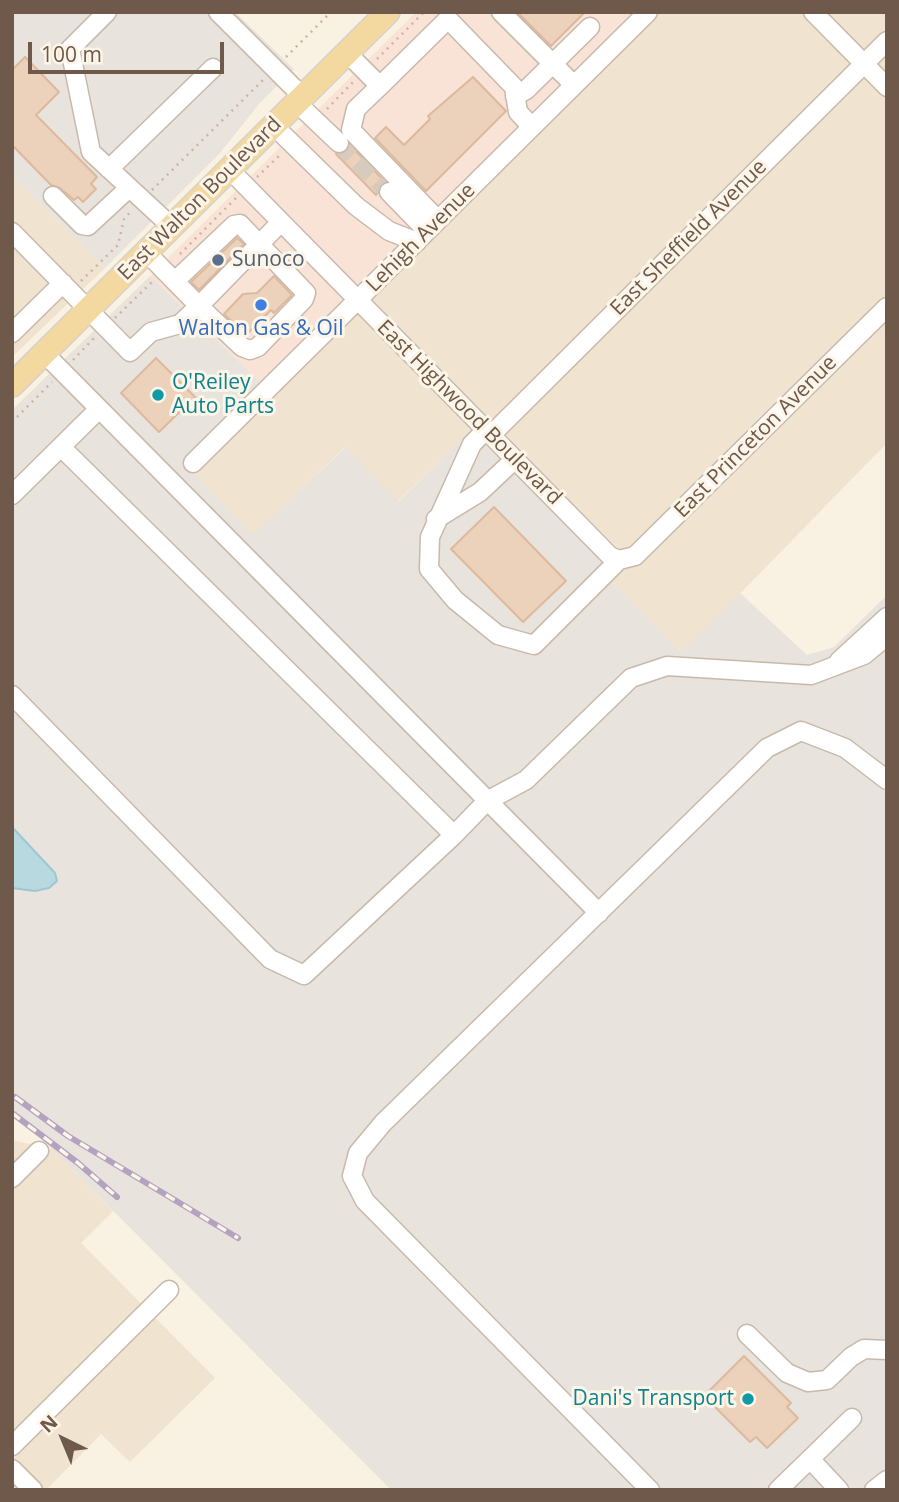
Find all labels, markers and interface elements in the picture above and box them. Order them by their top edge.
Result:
scale bar [32,28,228,72]
text: 100 m [41,40,102,68]
street label: East Walton Boulevard [113,112,287,286]
street label: East Sheffield Avenue [606,155,772,321]
street label: Lehigh Avenue [361,178,481,298]
place label: Sunoco [232,247,305,273]
marker: Sunoco [210,252,226,268]
marker: Walton Gas & Oil [253,297,269,313]
street label: East Highwood Boulevard [371,315,567,511]
place label: Walton Gas & Oil [179,316,343,342]
street label: East Princeton Avenue [670,351,842,523]
place label: O'Reiley Auto Parts [172,370,274,420]
marker: O'Reiley Auto Parts [150,387,166,403]
place label: Dani's Transport [573,1386,734,1412]
marker: Dani's Transport [740,1391,756,1407]
north arrow [28,1404,98,1474]
text: N [34,1409,63,1438]

